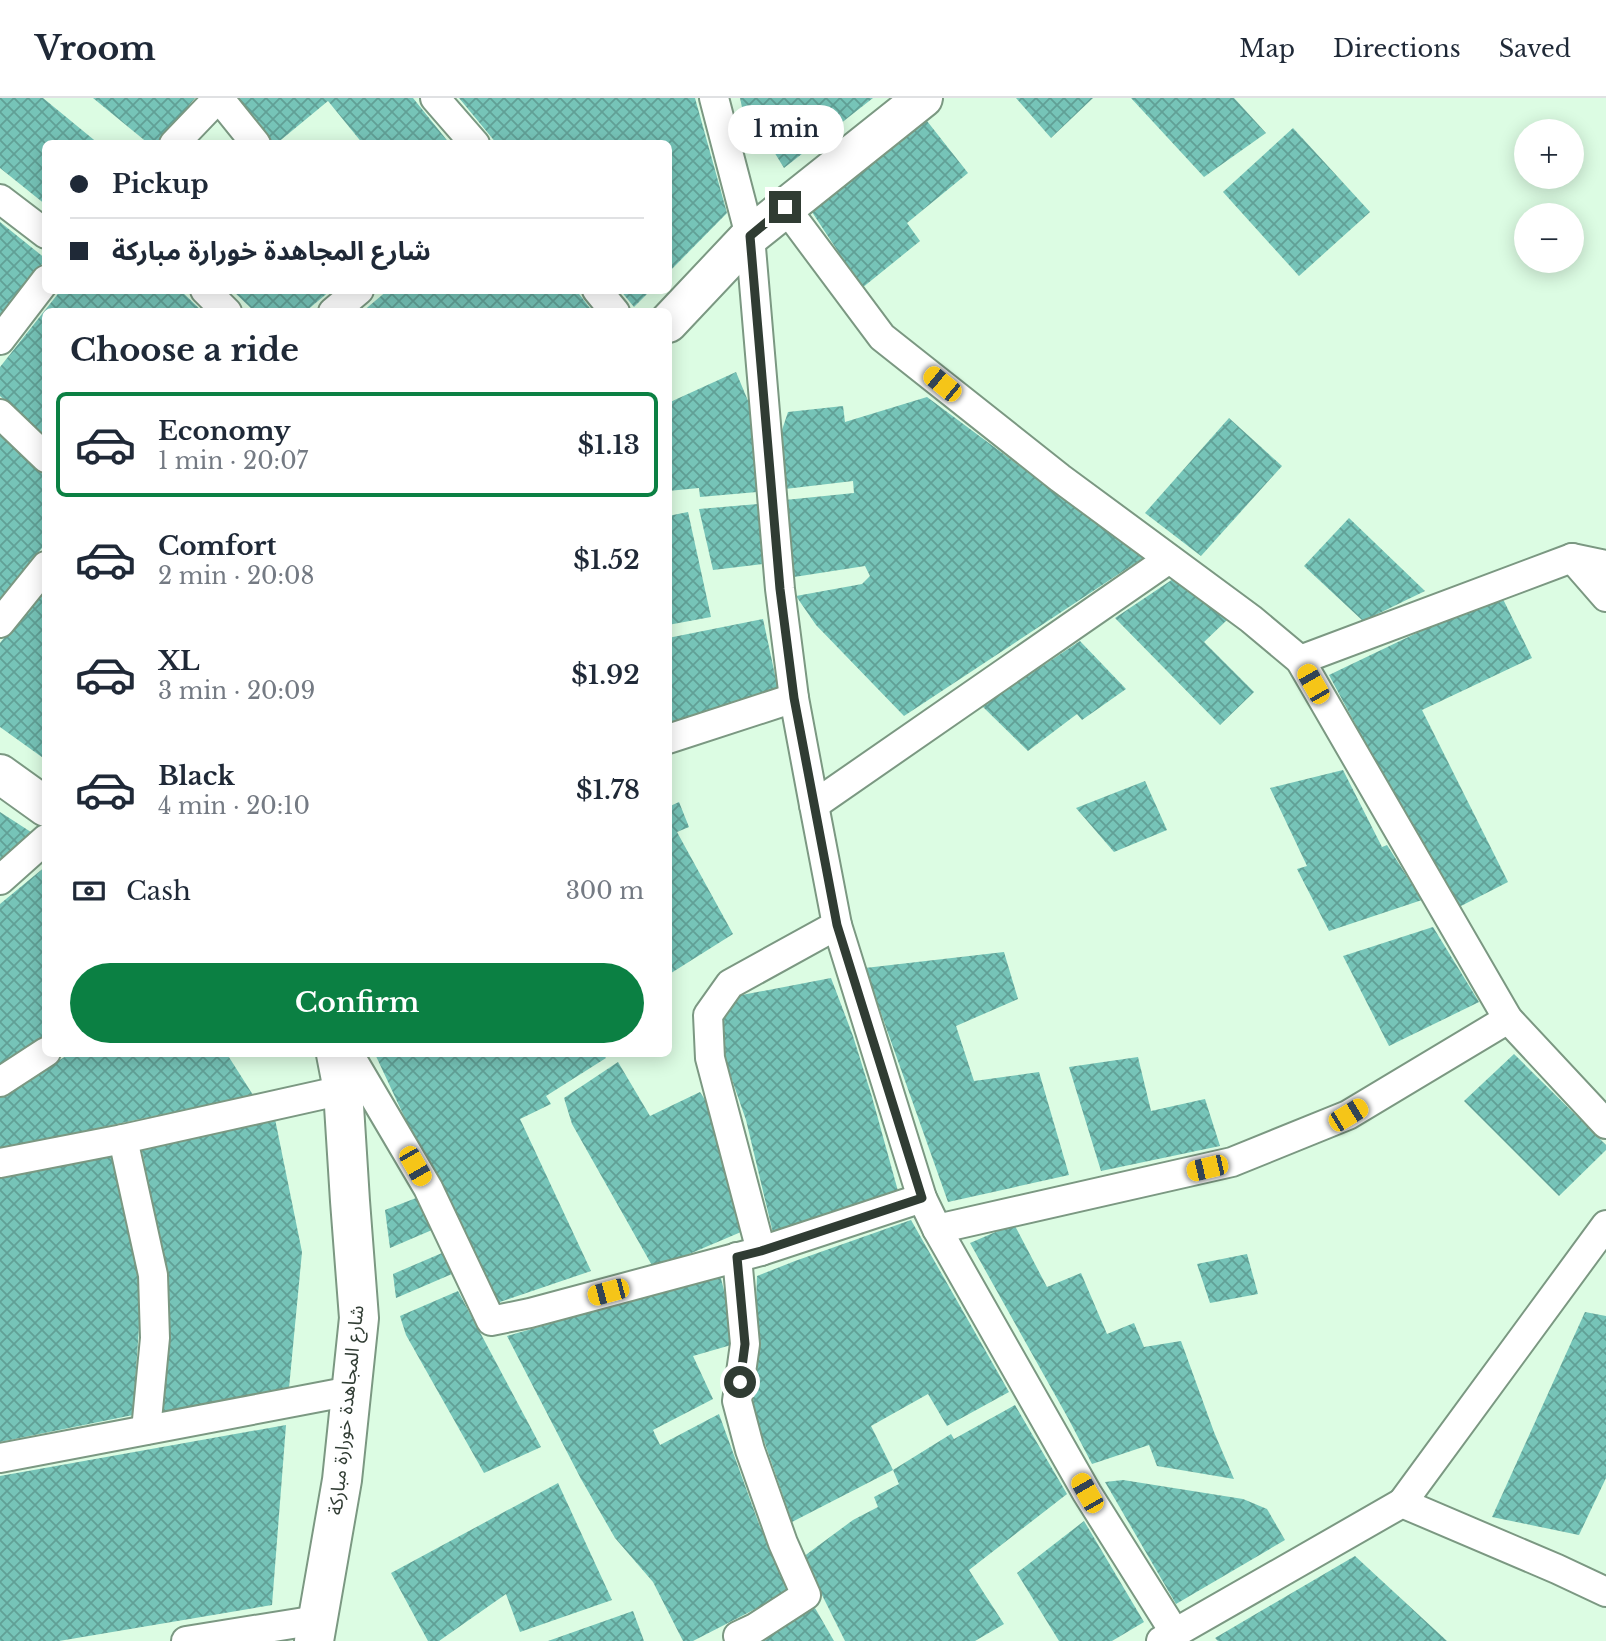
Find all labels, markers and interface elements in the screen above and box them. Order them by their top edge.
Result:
text: Vroom [35,28,156,69]
text: Map [1239,34,1295,63]
text: Directions [1333,34,1461,63]
text: Saved [1499,34,1571,63]
callout: 1 min [727,105,843,154]
text: 1 min [753,115,819,143]
map controls [1514,119,1584,273]
button: + [1514,119,1584,189]
text: Pickup [112,168,209,200]
route end [769,191,801,223]
button: − [1514,203,1584,273]
text: شارع المجاهدة خورارة مباركة [112,235,431,267]
text: Choose a ride [70,330,299,370]
car [920,363,965,405]
icon: car [74,413,137,476]
text: Economy [158,415,291,447]
text: $1.13 [577,429,640,461]
text: 1 min · 20:07 [158,447,308,475]
icon: car [74,528,137,591]
text: Comfort [158,530,276,562]
text: $1.52 [573,544,640,576]
text: 2 min · 20:08 [158,562,314,590]
icon: car [74,643,137,706]
text: XL [158,645,200,677]
text: $1.92 [571,659,640,691]
car [1294,661,1333,707]
text: 3 min · 20:09 [158,677,315,705]
icon: car [74,758,137,821]
text: Black [158,760,235,792]
text: $1.78 [576,774,640,806]
text: 4 min · 20:10 [158,792,310,820]
icon: cash [70,872,108,910]
text: Cash [126,875,191,907]
text: 300 m [566,877,644,905]
button: Confirm [70,963,644,1043]
car [1325,1095,1372,1135]
car [396,1143,435,1189]
car [1185,1153,1230,1183]
car [585,1276,632,1308]
street label: شارع المجاهدة خورارة مباركة [324,1304,370,1516]
route start [724,1366,756,1398]
car [1068,1470,1107,1516]

